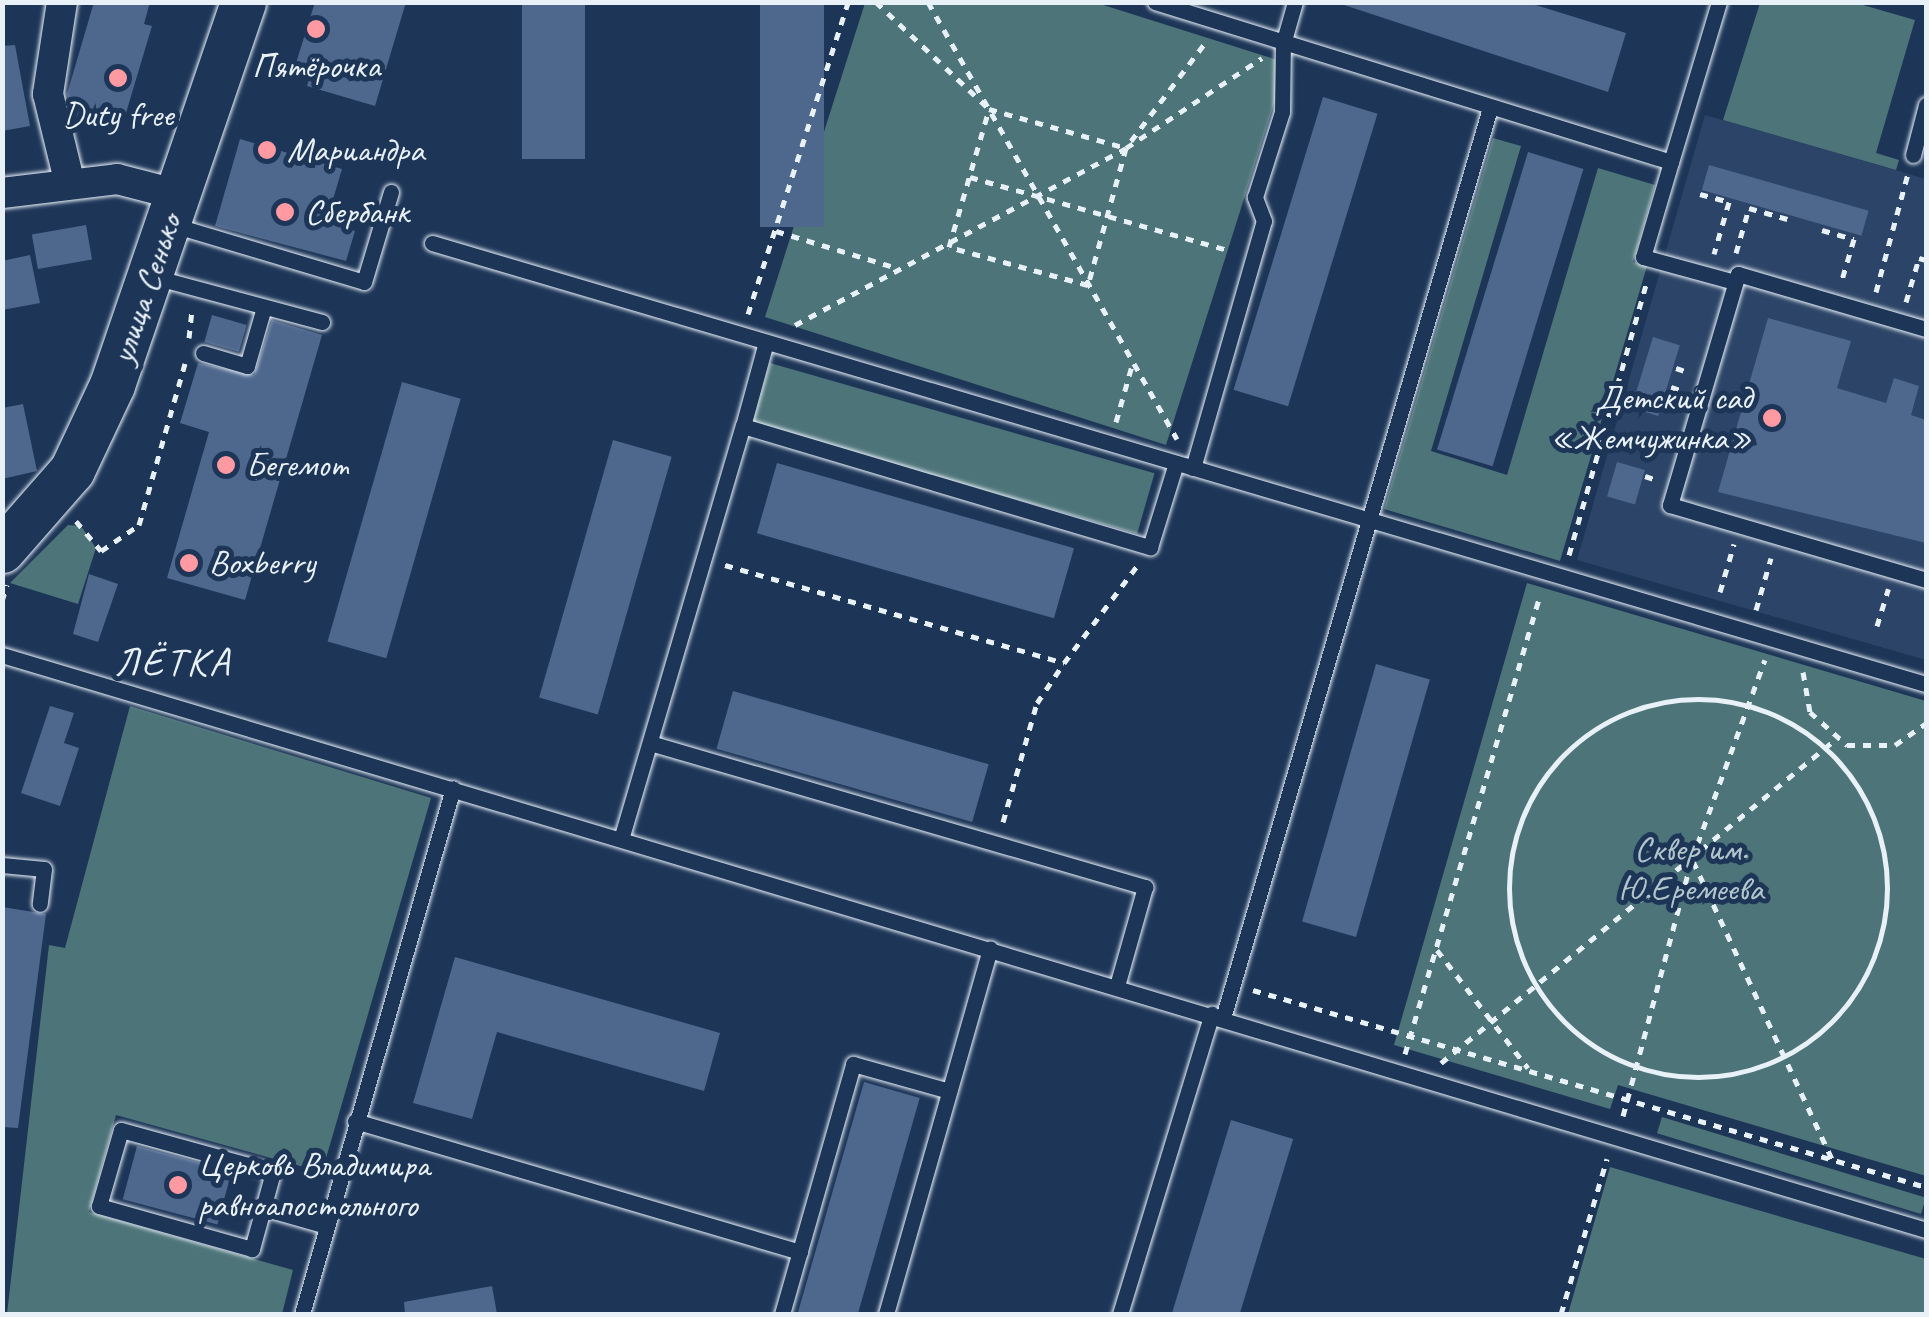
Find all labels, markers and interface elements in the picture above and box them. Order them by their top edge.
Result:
marker: Пятёрочка [305,18,327,40]
place label: Пятёрочка [252,45,380,87]
marker: Duty free [107,67,129,89]
place label: Duty free [63,94,173,136]
place label: Мариандра [287,129,424,171]
marker: Мариандра [256,139,278,161]
place label: Сбербанк [305,191,409,233]
marker: Сбербанк [274,201,296,223]
street label: улица Сенько [101,210,191,368]
place label: Детский сад «Жемчужинка» [1551,377,1752,459]
marker: Детский сад «Жемчужинка» [1761,407,1783,429]
place label: Бегемот [246,444,349,486]
marker: Бегемот [215,454,237,476]
place label: Boxberry [209,542,315,584]
marker: Boxberry [178,552,200,574]
district label: ЛЁТКА [115,638,231,686]
park label: Сквер им. Ю.Еремеева [1619,828,1763,910]
place label: Церковь Владимира равноапостольного [198,1144,432,1226]
marker: Церковь Владимира равноапостольного [167,1174,189,1196]

